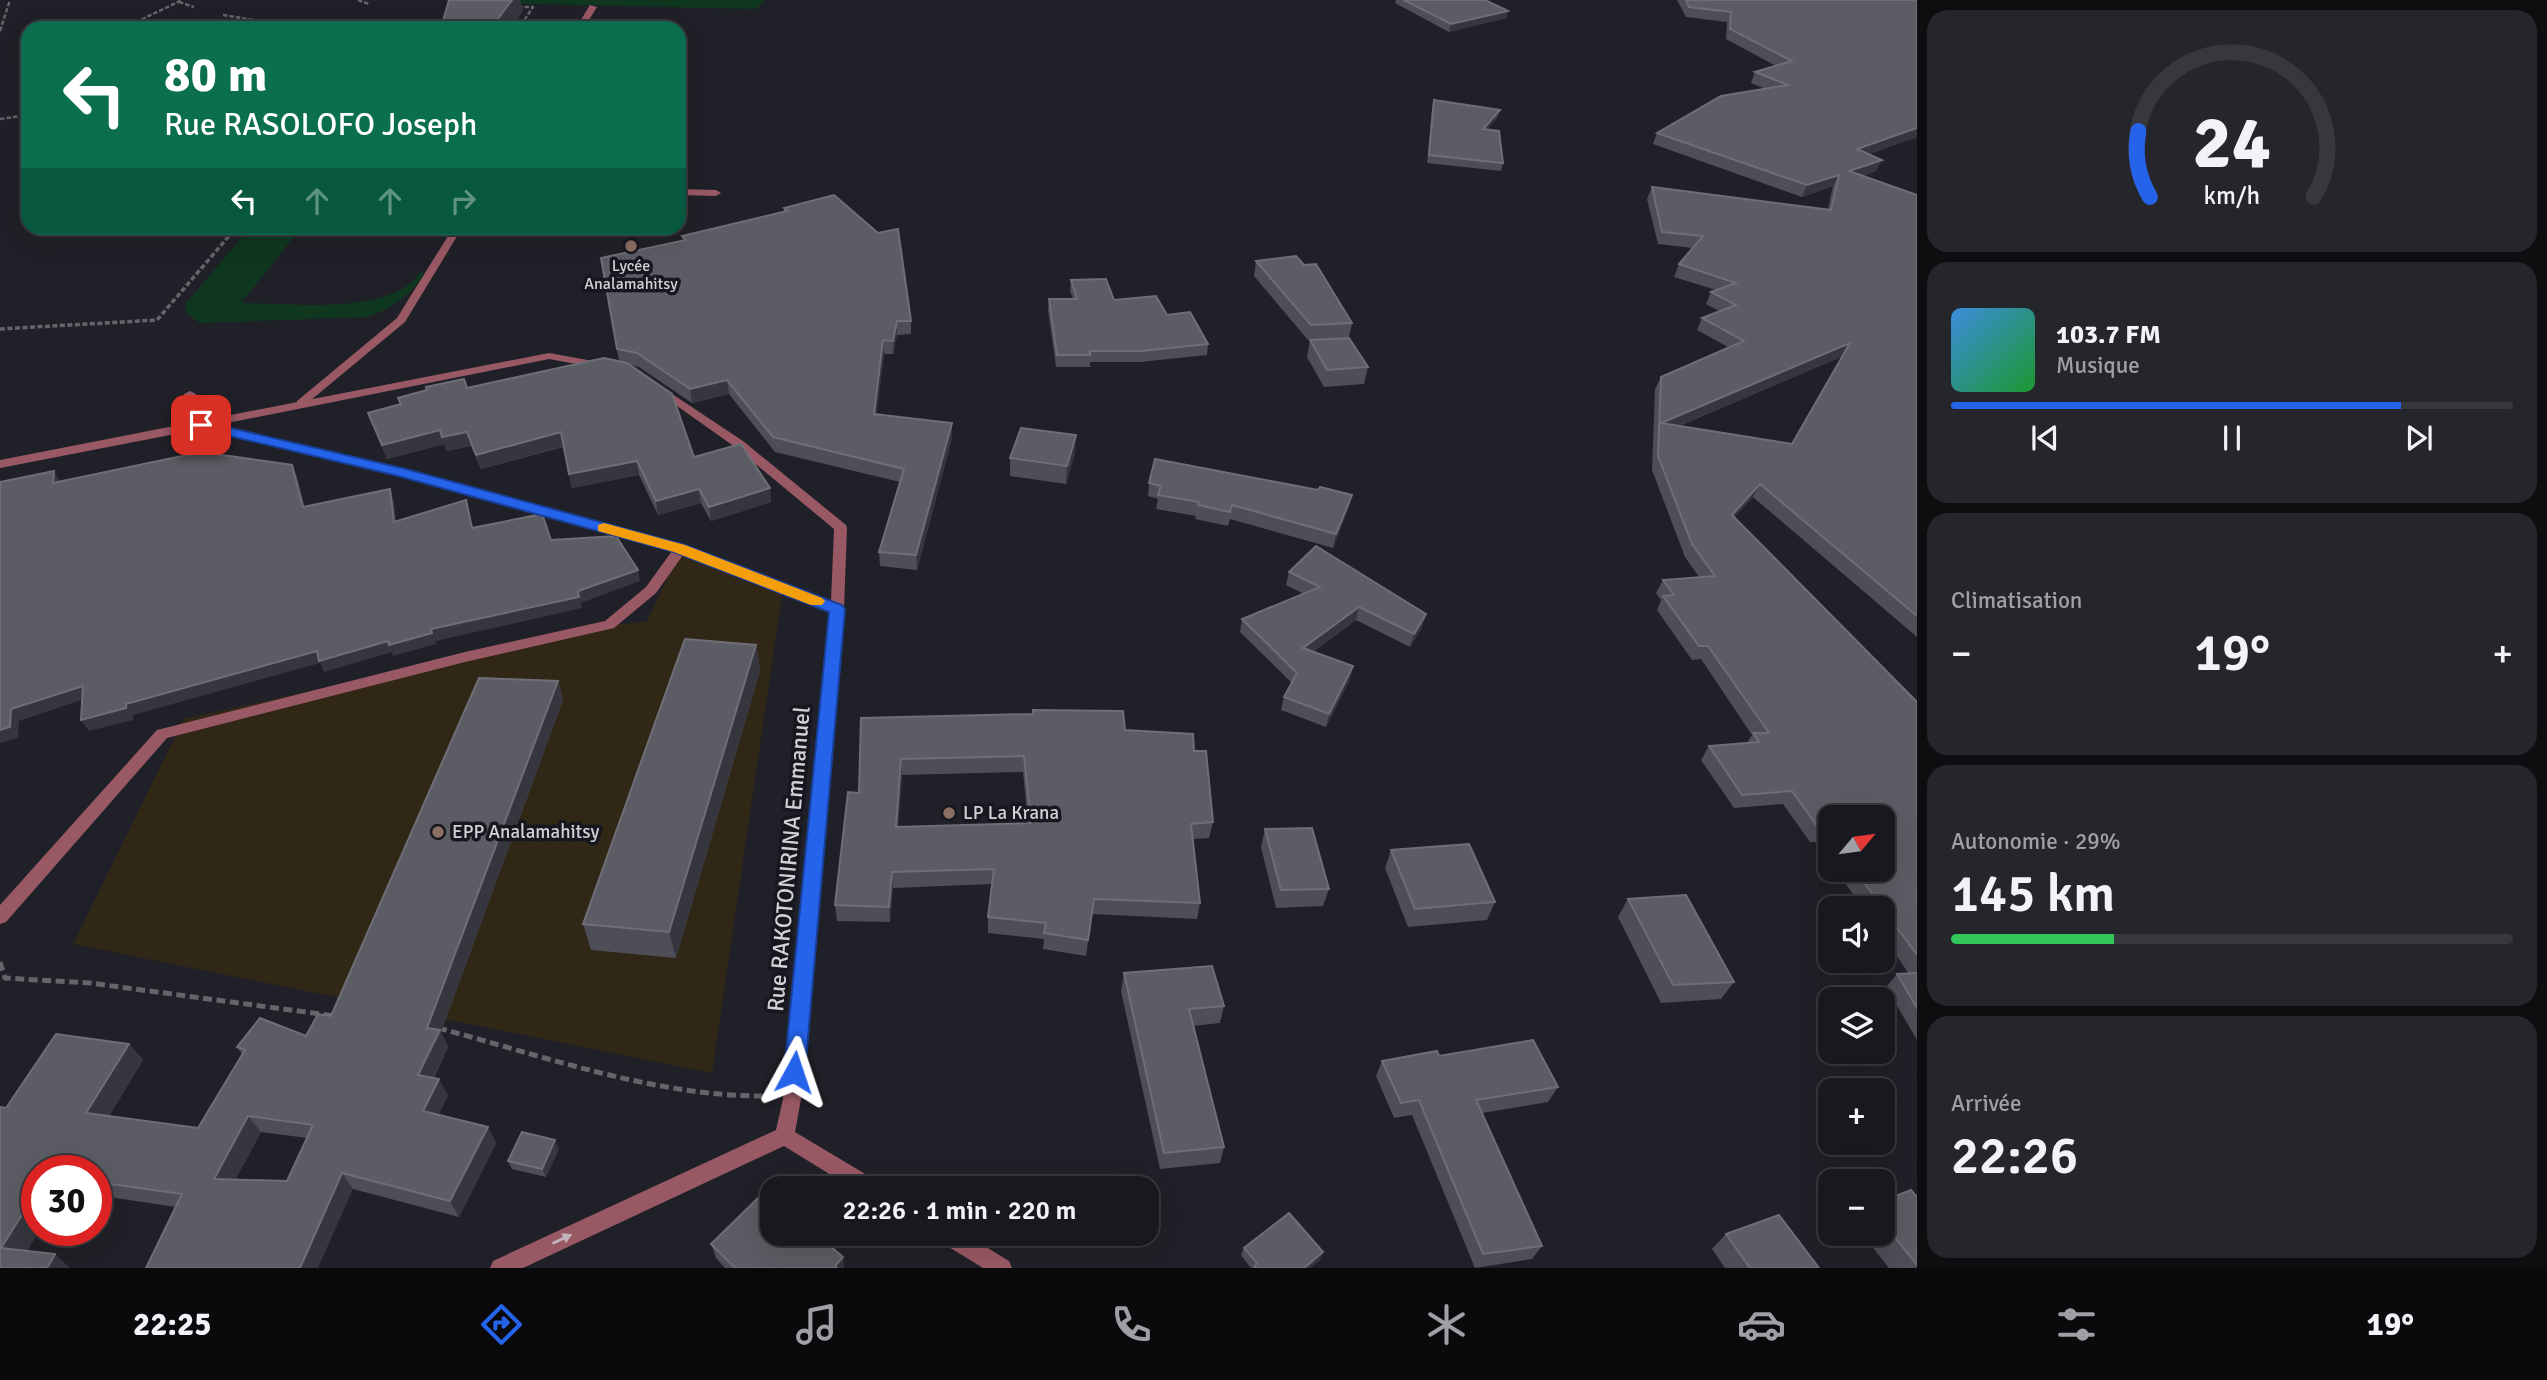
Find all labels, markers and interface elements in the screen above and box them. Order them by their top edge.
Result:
text: 80 m [164,45,267,105]
icon: left [49,49,140,140]
text: 24 [2193,99,2271,188]
text: Rue RASOLOFO Joseph [164,105,477,144]
text: km/h [2204,180,2260,211]
icon: left [225,182,263,220]
icon: ahead [298,182,336,220]
icon: ahead [371,182,409,220]
icon: right [444,182,482,220]
marker: Lycée Analamahitsy [623,238,639,254]
place label: Lycée Analamahitsy [584,256,678,294]
text: 103.7 FM [2056,319,2161,351]
text: Musique [2056,351,2140,380]
pin [171,395,231,455]
icon: arrive [182,406,220,444]
icon: previous [2026,419,2064,457]
icon: pause [2213,419,2251,457]
icon: next [2400,419,2438,457]
text: Climatisation [1951,586,2082,615]
text: 19° [2194,621,2270,685]
text: − [1951,630,1972,677]
text: + [2492,630,2513,677]
street label: Rue RAKOTONIRINA Emmanuel [761,705,817,1013]
place label: LP La Krana [963,801,1059,825]
marker: LP La Krana [941,805,957,821]
north arrow [1818,805,1895,882]
map controls [1818,805,1895,1246]
place label: EPP Analamahitsy [452,820,599,844]
marker: EPP Analamahitsy [430,824,446,840]
text: Autonomie · 29% [1951,827,2121,856]
text: 145 km [1951,862,2115,926]
button: sound [1818,896,1895,973]
button: layers [1818,987,1895,1064]
position arrow [757,1035,831,1109]
button: + [1818,1078,1895,1155]
text: Arrivée [1951,1089,2022,1118]
text: 22:26 [1951,1124,2078,1188]
speed limit sign: 30 [21,1155,112,1246]
button: − [1818,1169,1895,1246]
text: 22:26 · 1 min · 220 m [843,1195,1076,1227]
one-way arrow [552,1234,572,1245]
icon: directions [477,1300,526,1349]
icon: music [792,1300,841,1349]
icon: phone [1107,1300,1156,1349]
icon: climate [1422,1300,1471,1349]
icon: car [1737,1300,1786,1349]
icon: filters [2052,1300,2101,1349]
text: 22:25 [133,1305,211,1344]
text: 19° [2367,1305,2414,1344]

